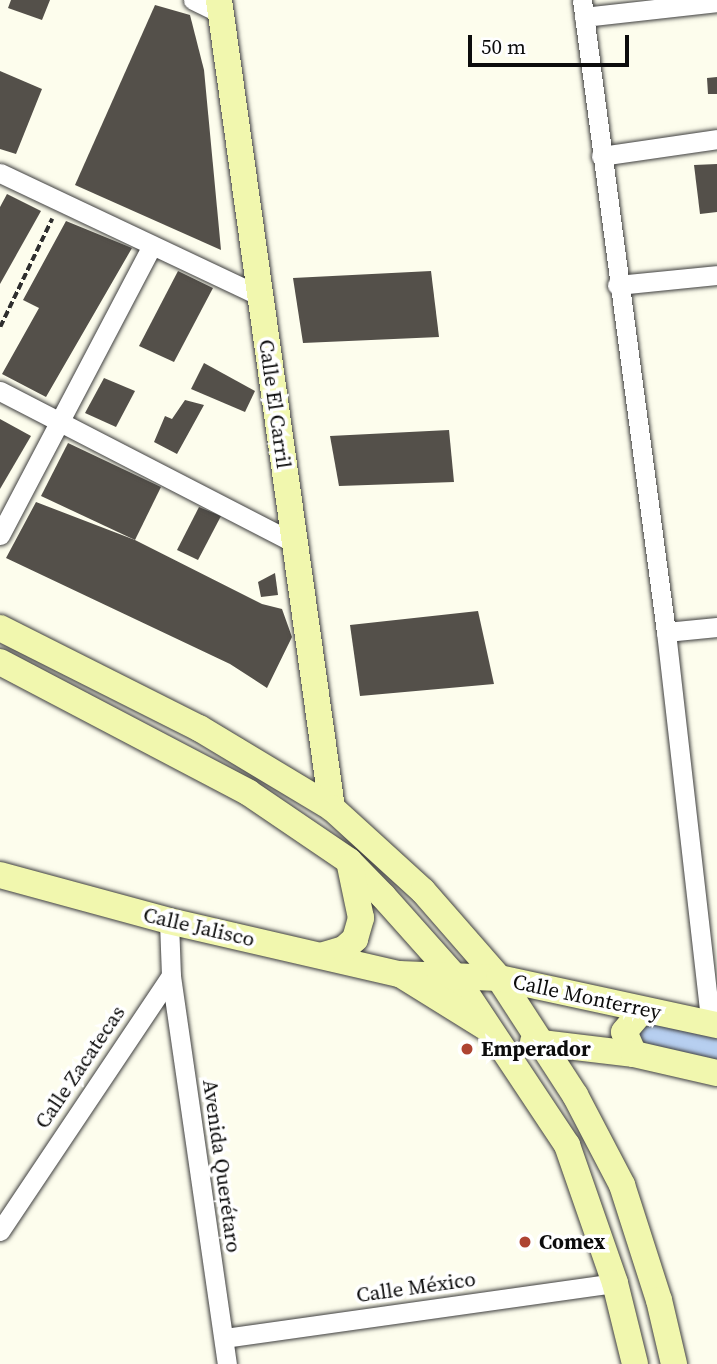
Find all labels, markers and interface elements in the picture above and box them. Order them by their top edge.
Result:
scale bar [472,21,633,65]
text: 50 m [481,32,526,61]
street label: Calle El Carril [253,338,297,470]
street label: Calle Jalisco [141,902,257,952]
street label: Calle Monterrey [510,969,664,1025]
street label: Calle Zacatecas [30,1001,130,1133]
place label: Emperador [481,1036,591,1062]
marker: Emperador [459,1041,475,1057]
street label: Avenida Querétaro [197,1078,247,1254]
place label: Comex [539,1229,605,1255]
marker: Comex [517,1234,533,1250]
street label: Calle México [355,1266,477,1308]

